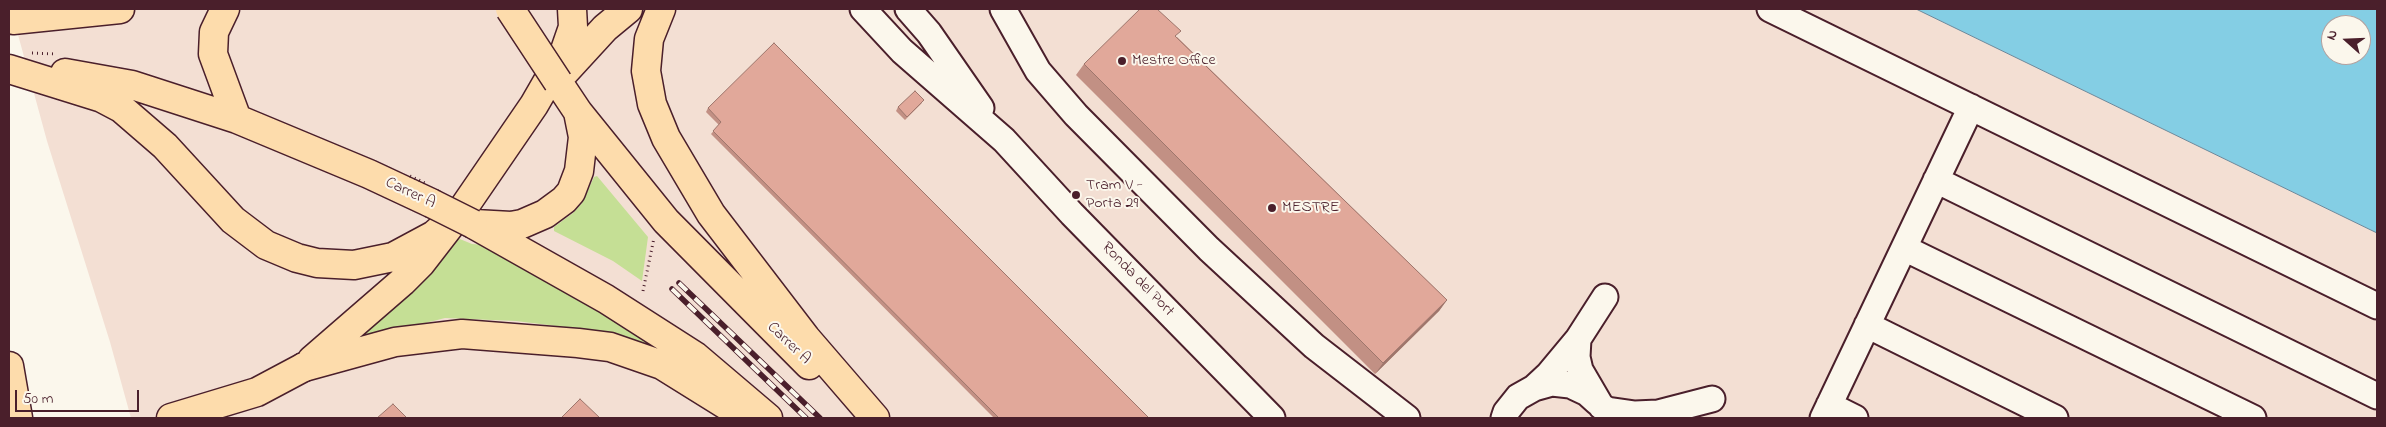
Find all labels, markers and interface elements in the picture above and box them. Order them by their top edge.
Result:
north arrow [2321,15,2371,65]
text: N [2321,27,2344,43]
place label: Mestre Office [1132,51,1216,71]
marker: Mestre Office [1116,55,1128,67]
street label: Carrer A [382,174,438,214]
place label: Tram V - Porta 29 [1086,176,1143,214]
marker: Tram V - Porta 29 [1070,189,1082,201]
place label: MESTRE [1282,198,1339,218]
marker: MESTRE [1266,202,1278,214]
street label: Ronda del Port [1097,239,1177,321]
street label: Carrer A [762,319,814,369]
scale bar [18,380,141,412]
text: 50 m [23,388,53,410]

